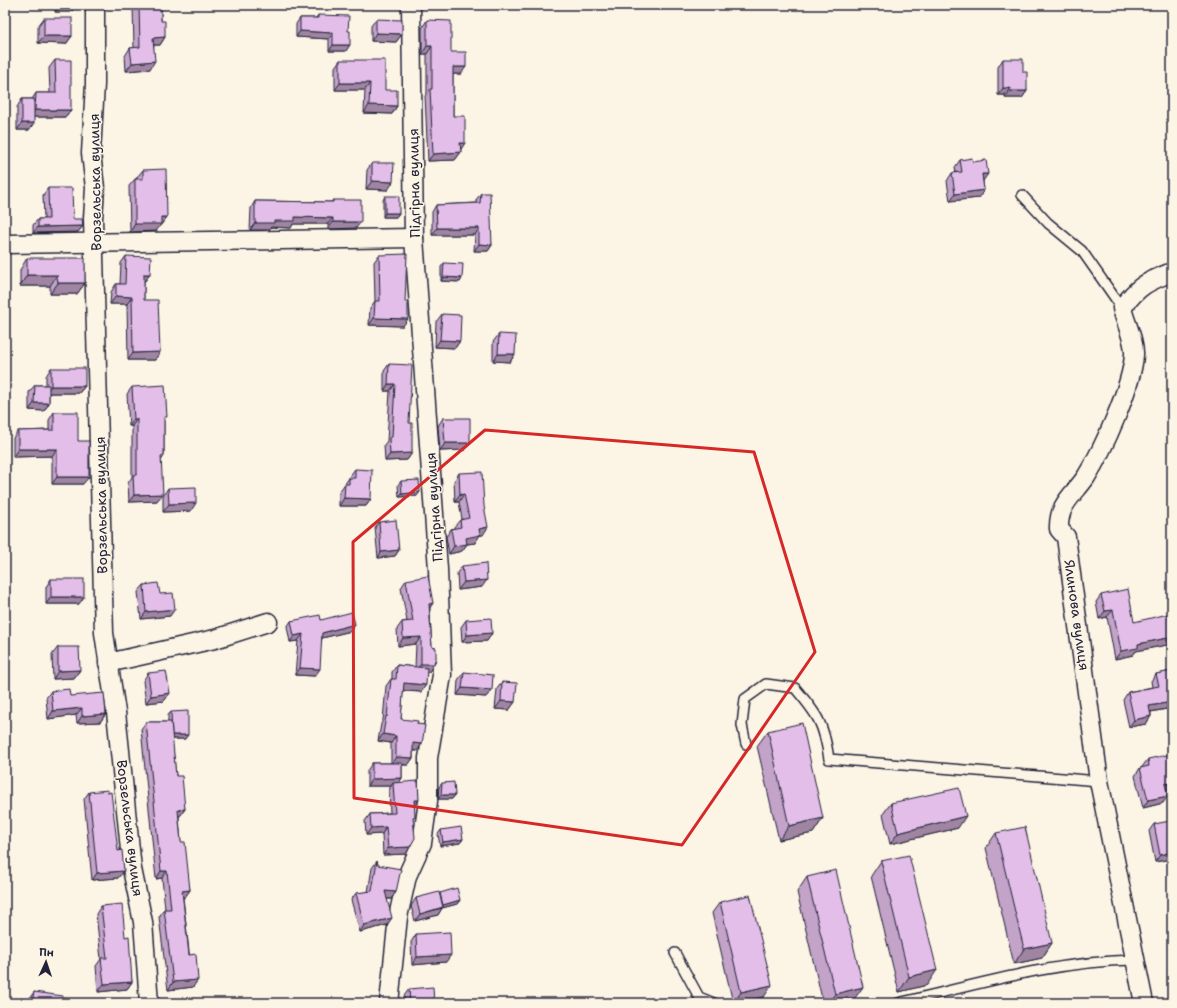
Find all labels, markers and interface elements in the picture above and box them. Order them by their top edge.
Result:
street label: Ворзельська вулиця [85,113,105,251]
street label: Підгірна вулиця [404,128,424,238]
street label: Ворзельська вулиця [91,436,111,574]
street label: Підгірна вулиця [421,452,447,562]
street label: Ялинова вулиця [1060,558,1094,672]
street label: Ворзельська вулиця [113,759,147,897]
north arrow [26,942,66,982]
text: Пн [39,945,54,960]

